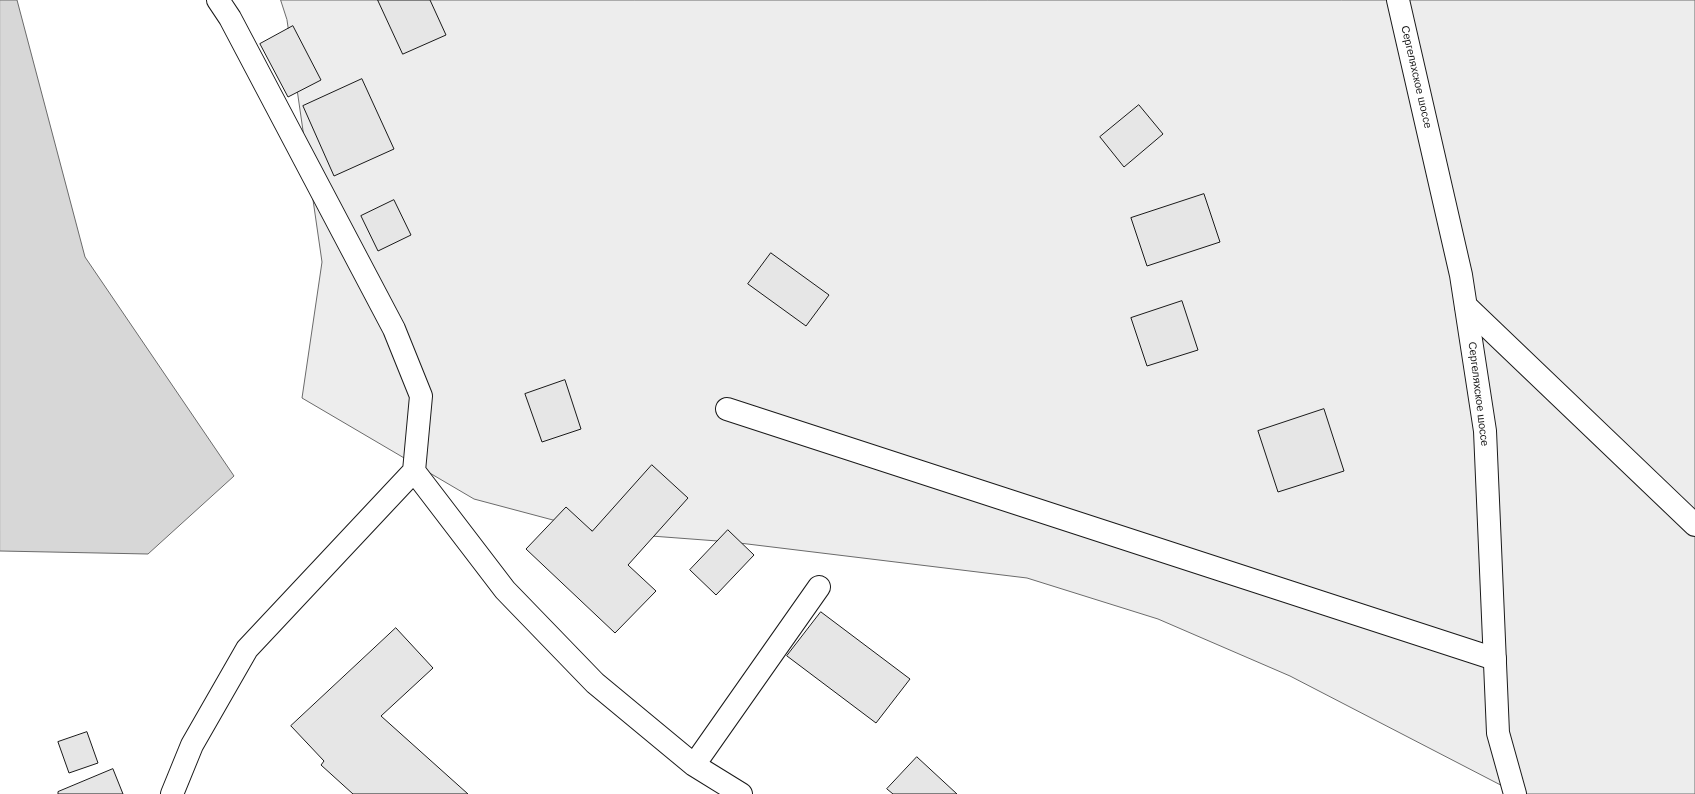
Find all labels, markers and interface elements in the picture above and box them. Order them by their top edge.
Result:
street label: Сергеляхское шоссе [1398,24,1434,130]
street label: Сергеляхское шоссе [1465,341,1491,447]

